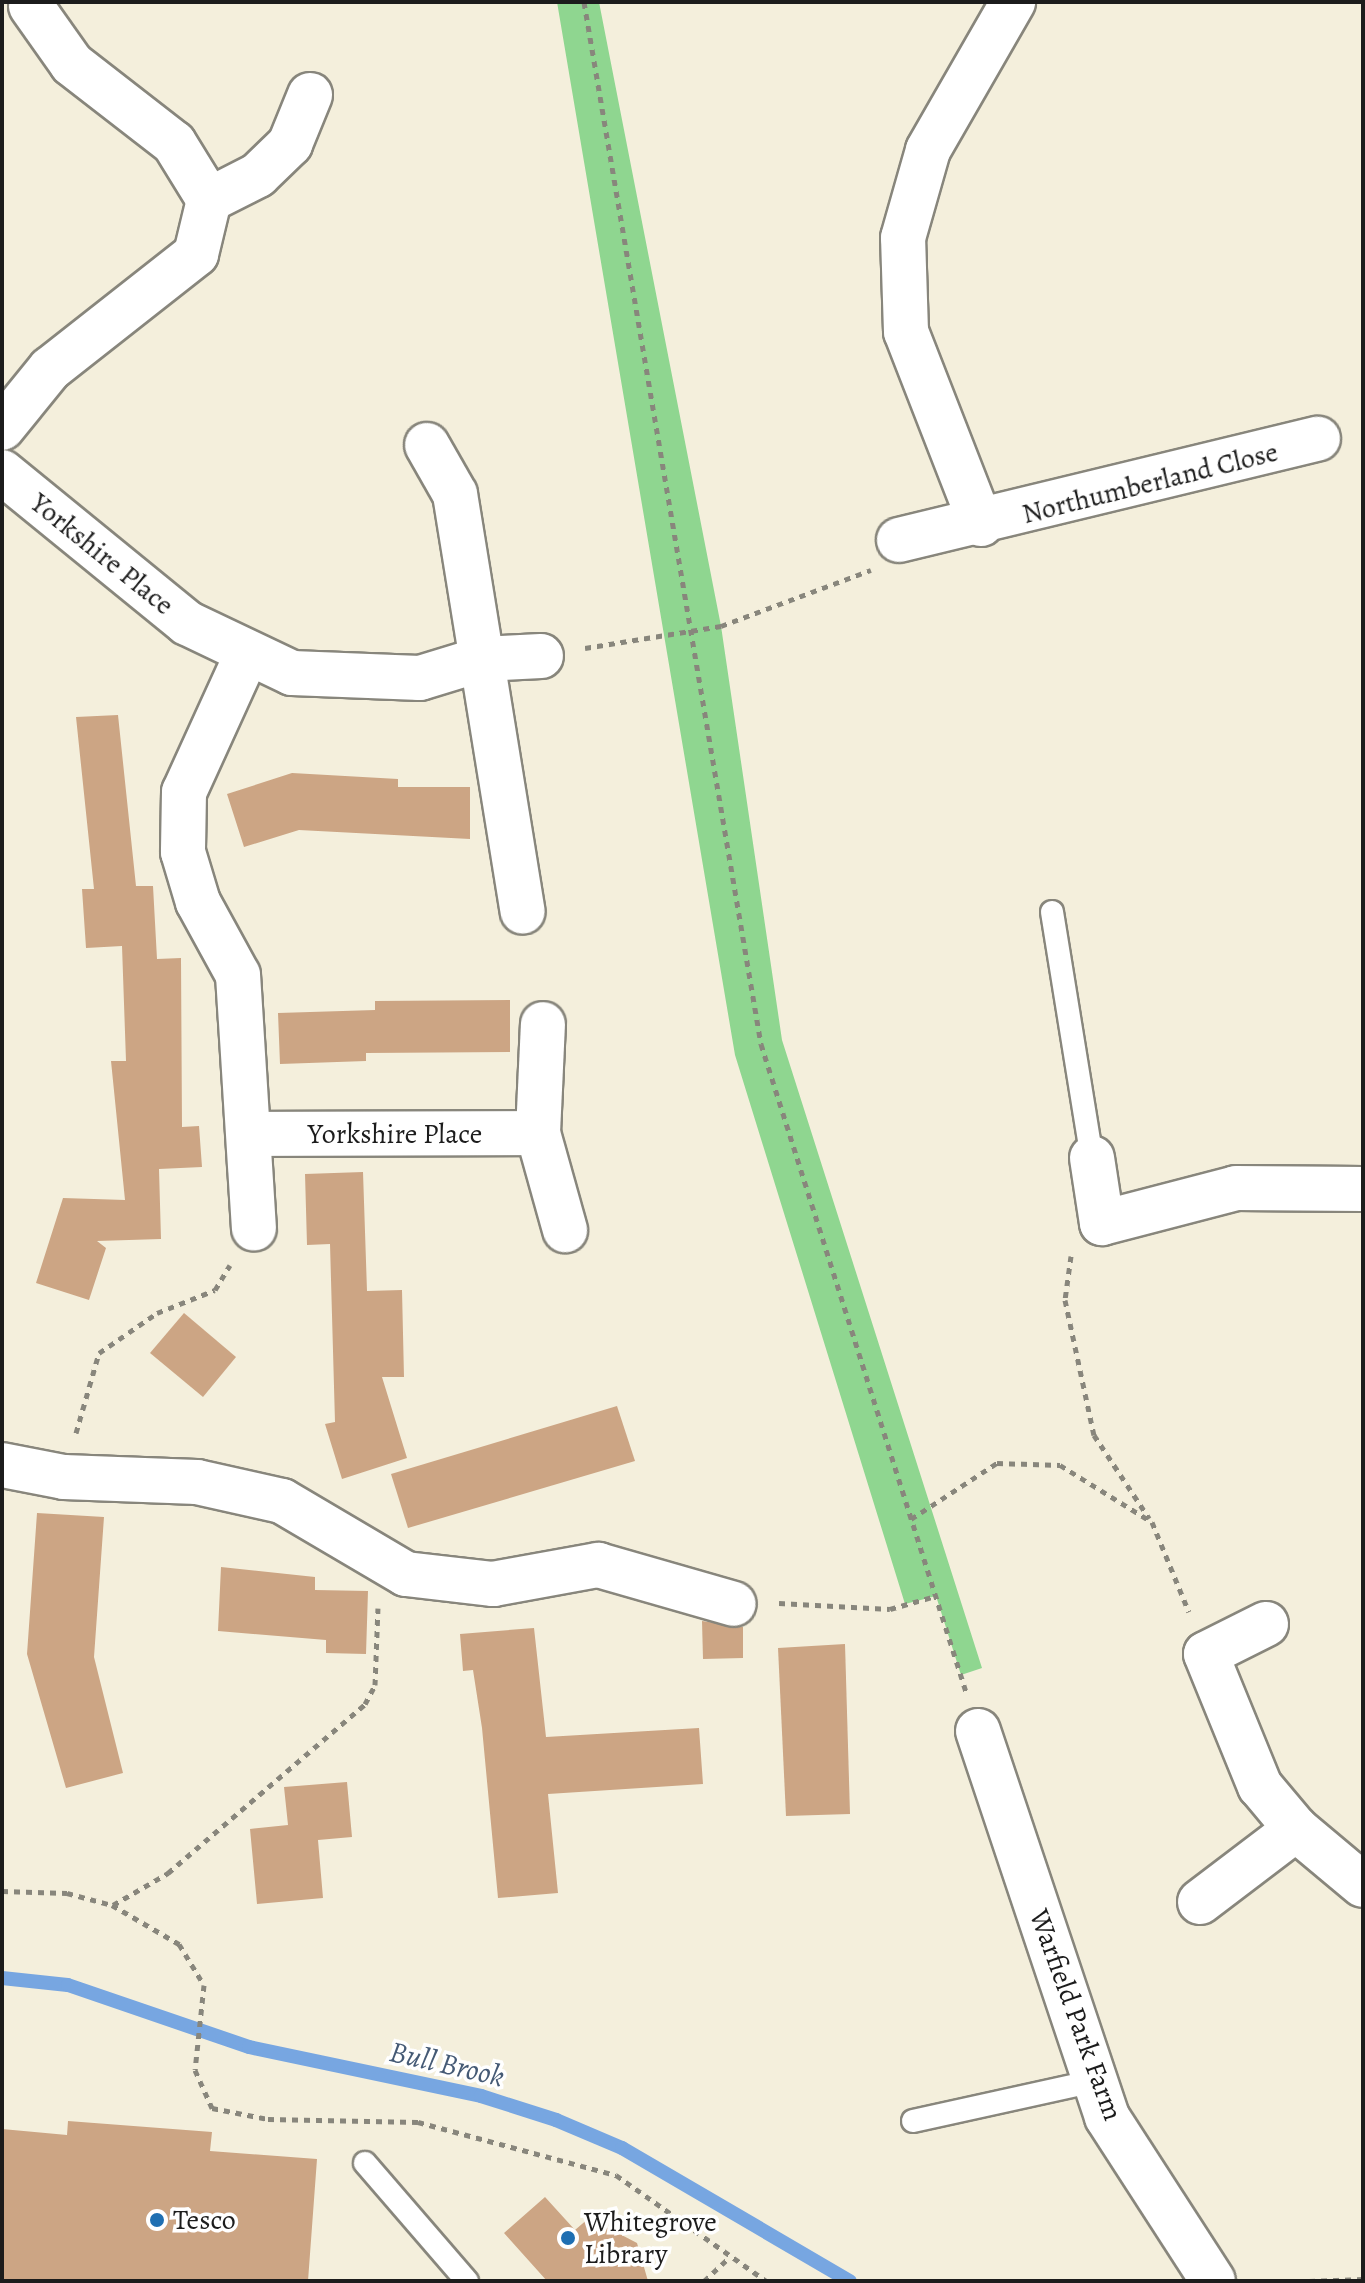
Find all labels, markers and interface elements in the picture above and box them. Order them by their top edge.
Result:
street label: Northumberland Close [1019,435,1281,531]
street label: Yorkshire Place [24,486,180,622]
street label: Yorkshire Place [308,1117,482,1151]
street label: Warfield Park Farm [1022,1905,1130,2125]
water label: Bull Brook [386,2033,508,2095]
place label: Tesco [173,2203,236,2237]
place label: Whitegrove Library [584,2205,717,2271]
marker: Tesco [148,2211,166,2229]
marker: Whitegrove Library [559,2229,577,2247]

